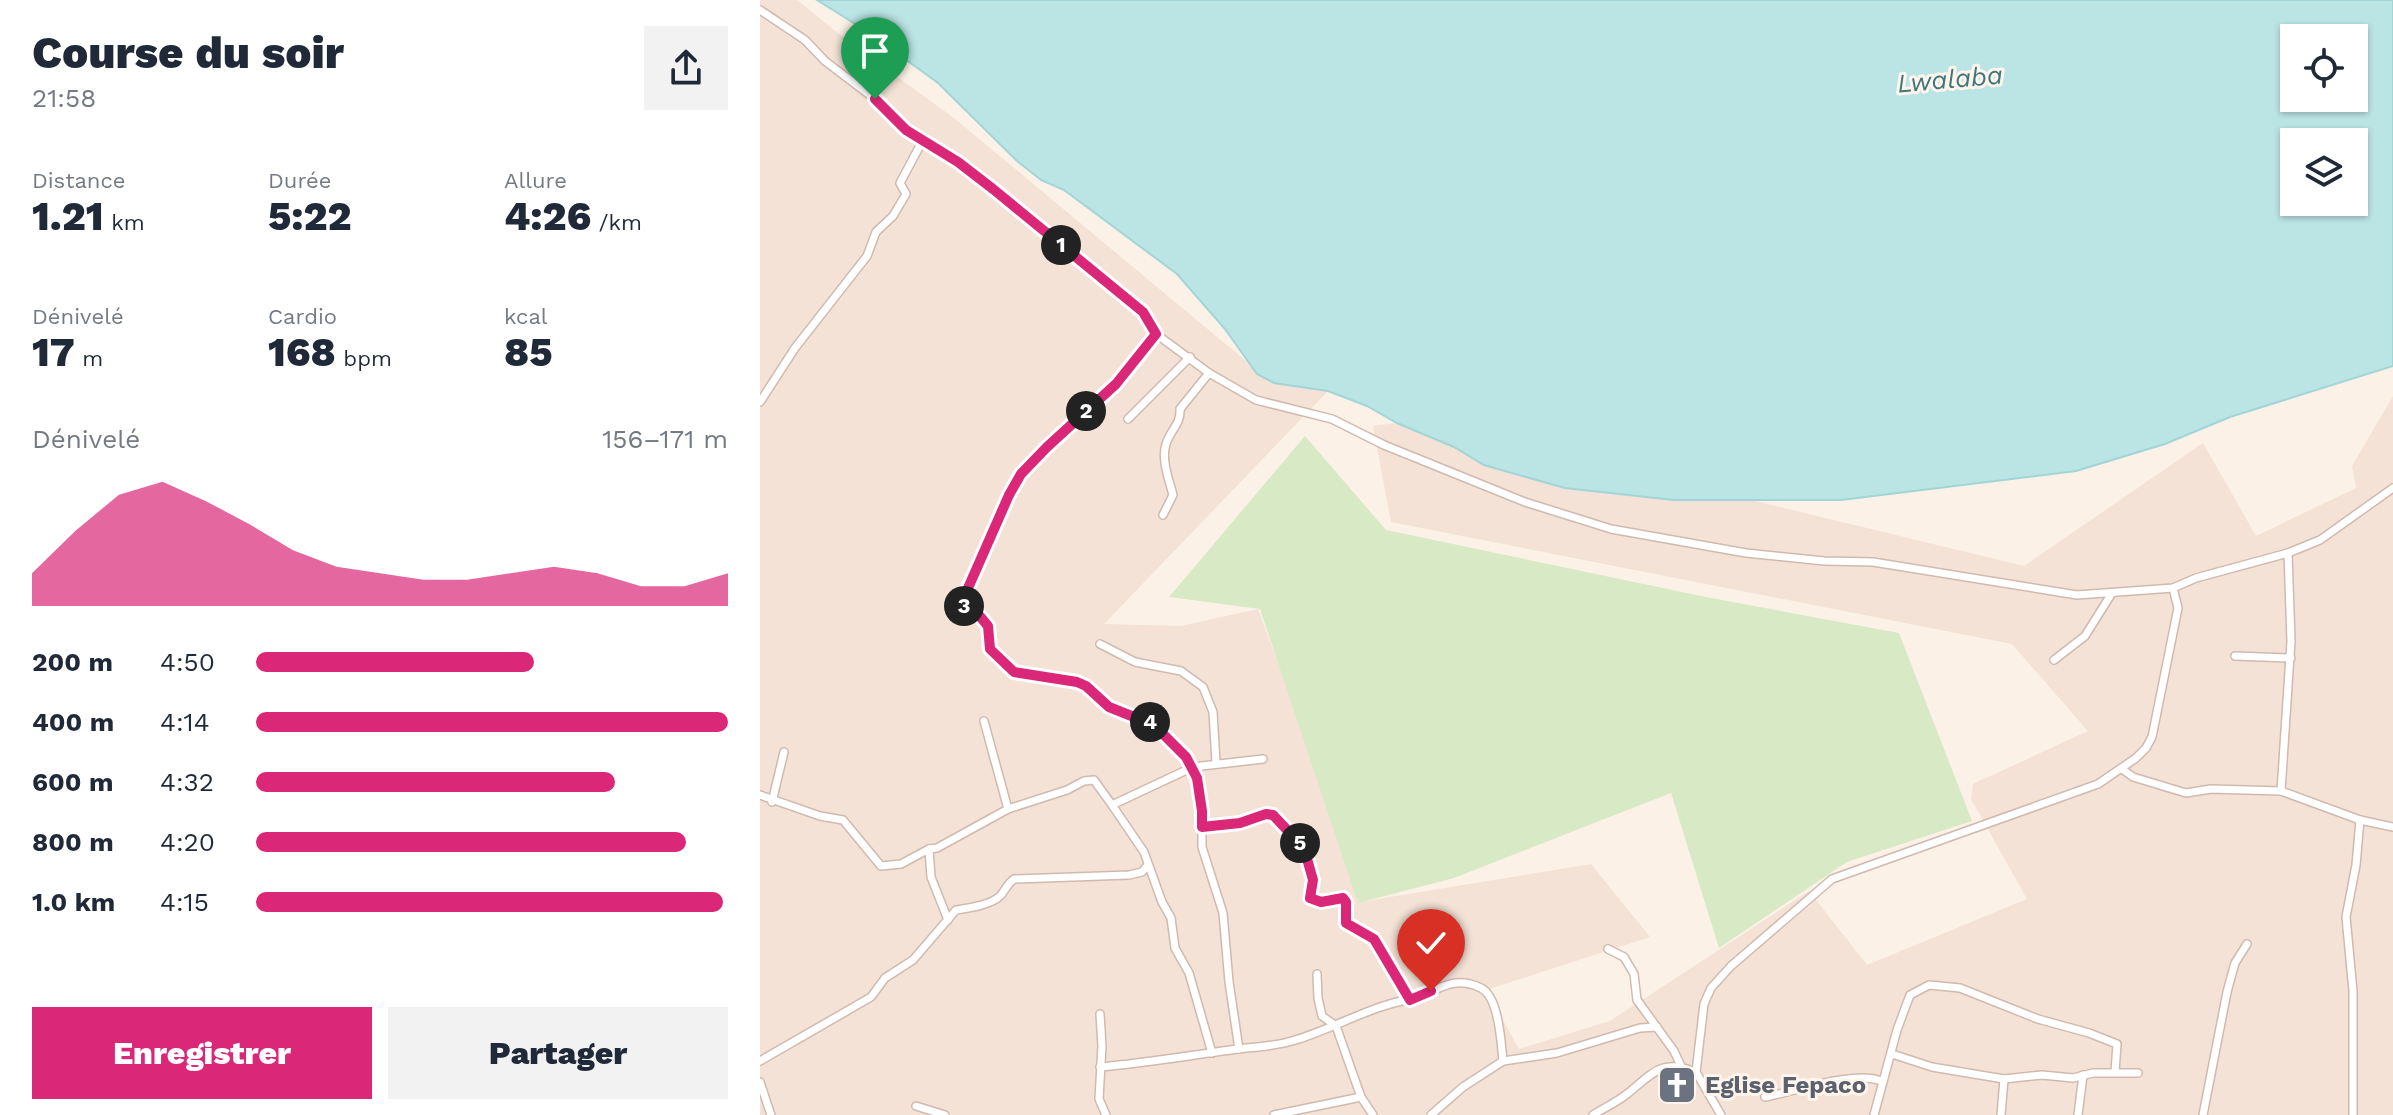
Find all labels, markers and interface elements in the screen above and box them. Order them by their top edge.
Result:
pin [841,17,909,99]
map controls [2280,24,2368,216]
button: locate [2280,24,2368,112]
button: share [644,26,728,110]
text: Course du soir [32,27,344,79]
icon: arrive [853,29,897,73]
water label: Lwalaba [1896,59,2004,99]
text: 21:58 [32,83,96,113]
button: layers [2280,128,2368,216]
text: Distance [32,168,126,193]
text: Durée [268,168,331,193]
text: Allure [504,168,567,193]
text: 1.21 [32,193,104,240]
text: 5:22 [268,193,352,240]
text: 4:26 [504,193,591,240]
text: km [104,210,145,235]
text: /km [591,210,642,235]
pin: 1 [1041,225,1081,265]
text: 1 [1056,232,1066,257]
text: Dénivelé [32,304,124,329]
text: Cardio [268,304,337,329]
text: kcal [504,304,548,329]
text: 17 [32,329,75,376]
text: 168 [268,329,336,376]
text: 85 [504,329,553,376]
text: m [75,346,103,371]
text: bpm [336,346,392,371]
pin: 2 [1066,391,1106,431]
text: 2 [1079,398,1093,423]
text: Dénivelé [32,424,140,454]
text: 156–171 m [602,424,728,454]
pin: 3 [944,586,984,626]
text: 3 [957,593,971,618]
text: 200 m [32,647,113,677]
text: 4:50 [160,647,215,677]
pin: 4 [1130,702,1170,742]
text: 400 m [32,707,114,737]
text: 4:14 [160,707,210,737]
text: 4 [1143,709,1157,734]
text: 600 m [32,767,113,797]
text: 4:32 [160,767,214,797]
pin: 5 [1280,823,1320,863]
text: 800 m [32,827,114,857]
text: 4:20 [160,827,215,857]
text: 5 [1294,830,1306,855]
text: 1.0 km [32,887,115,917]
text: 4:15 [160,887,209,917]
pin [1397,909,1465,991]
icon: check [1409,921,1453,965]
button: Enregistrer [32,1007,372,1099]
button: Partager [388,1007,728,1099]
church icon: Eglise Fepaco [1656,1064,1698,1106]
place label: Eglise Fepaco [1705,1071,1866,1099]

